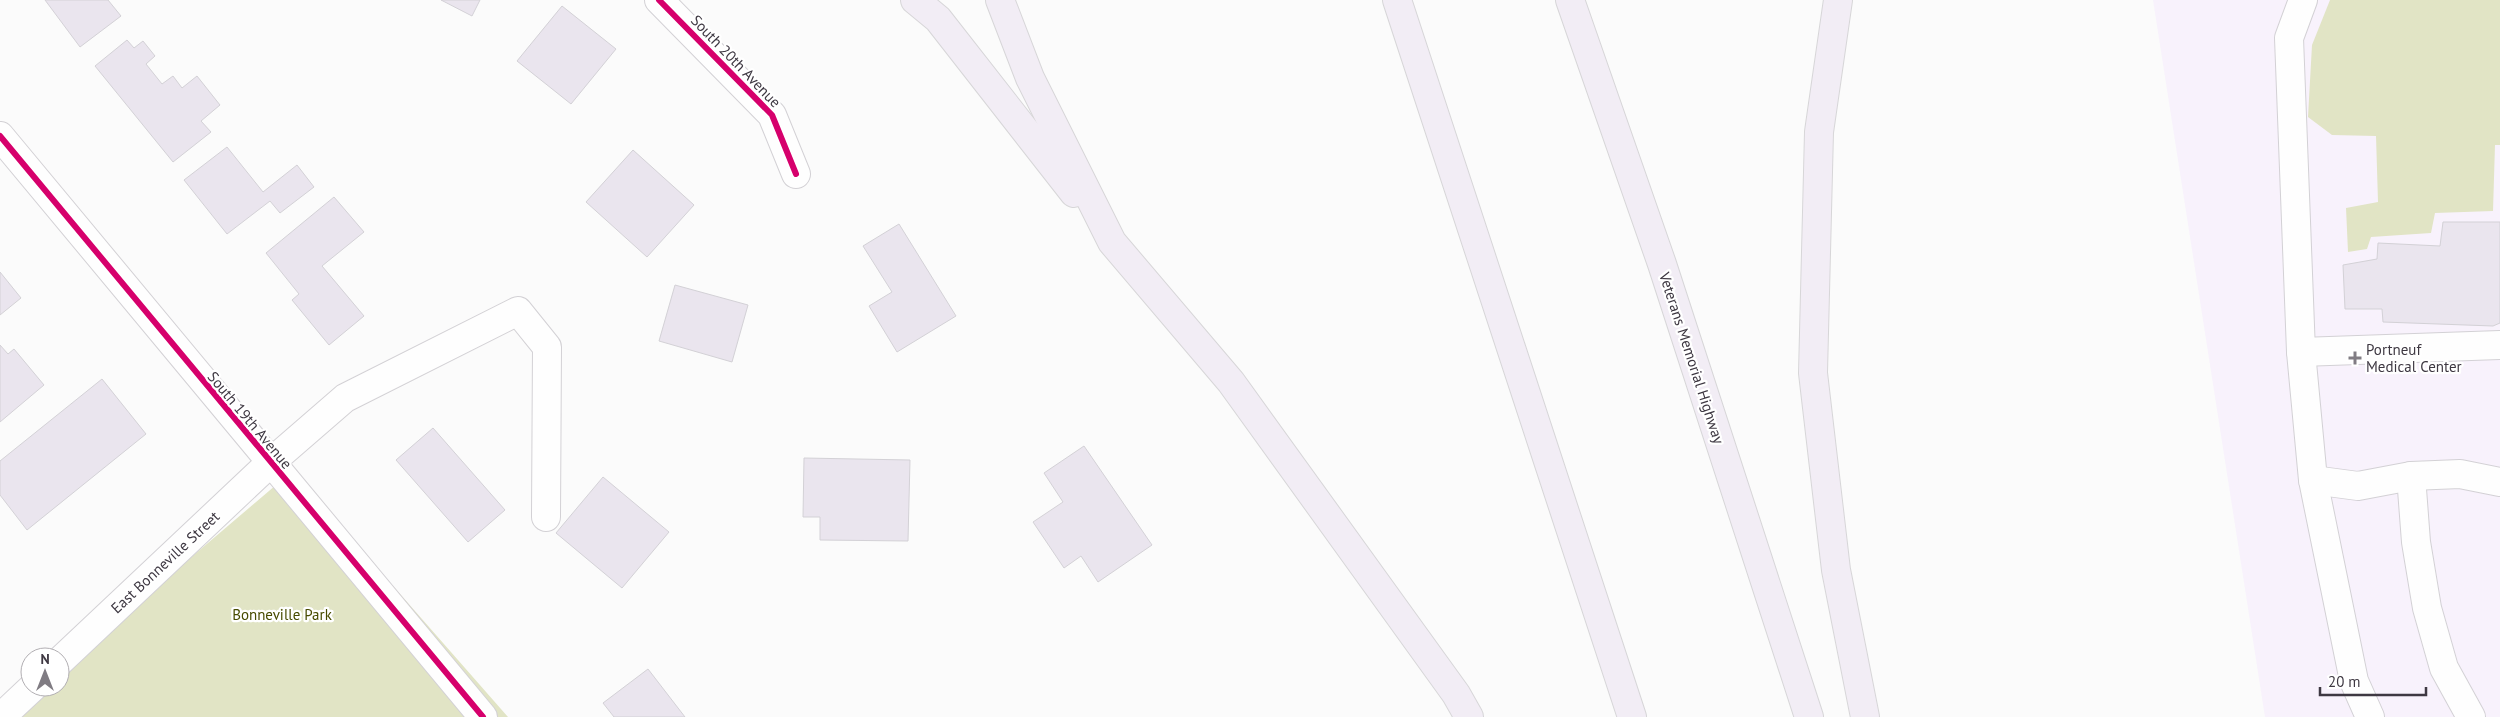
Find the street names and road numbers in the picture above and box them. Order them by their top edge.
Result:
street label: South 20th Avenue [687,11,785,111]
street label: Veterans Memorial Highway [1655,269,1729,446]
street label: South 19th Avenue [204,367,296,473]
street label: East Bonneville Street [107,507,223,617]

